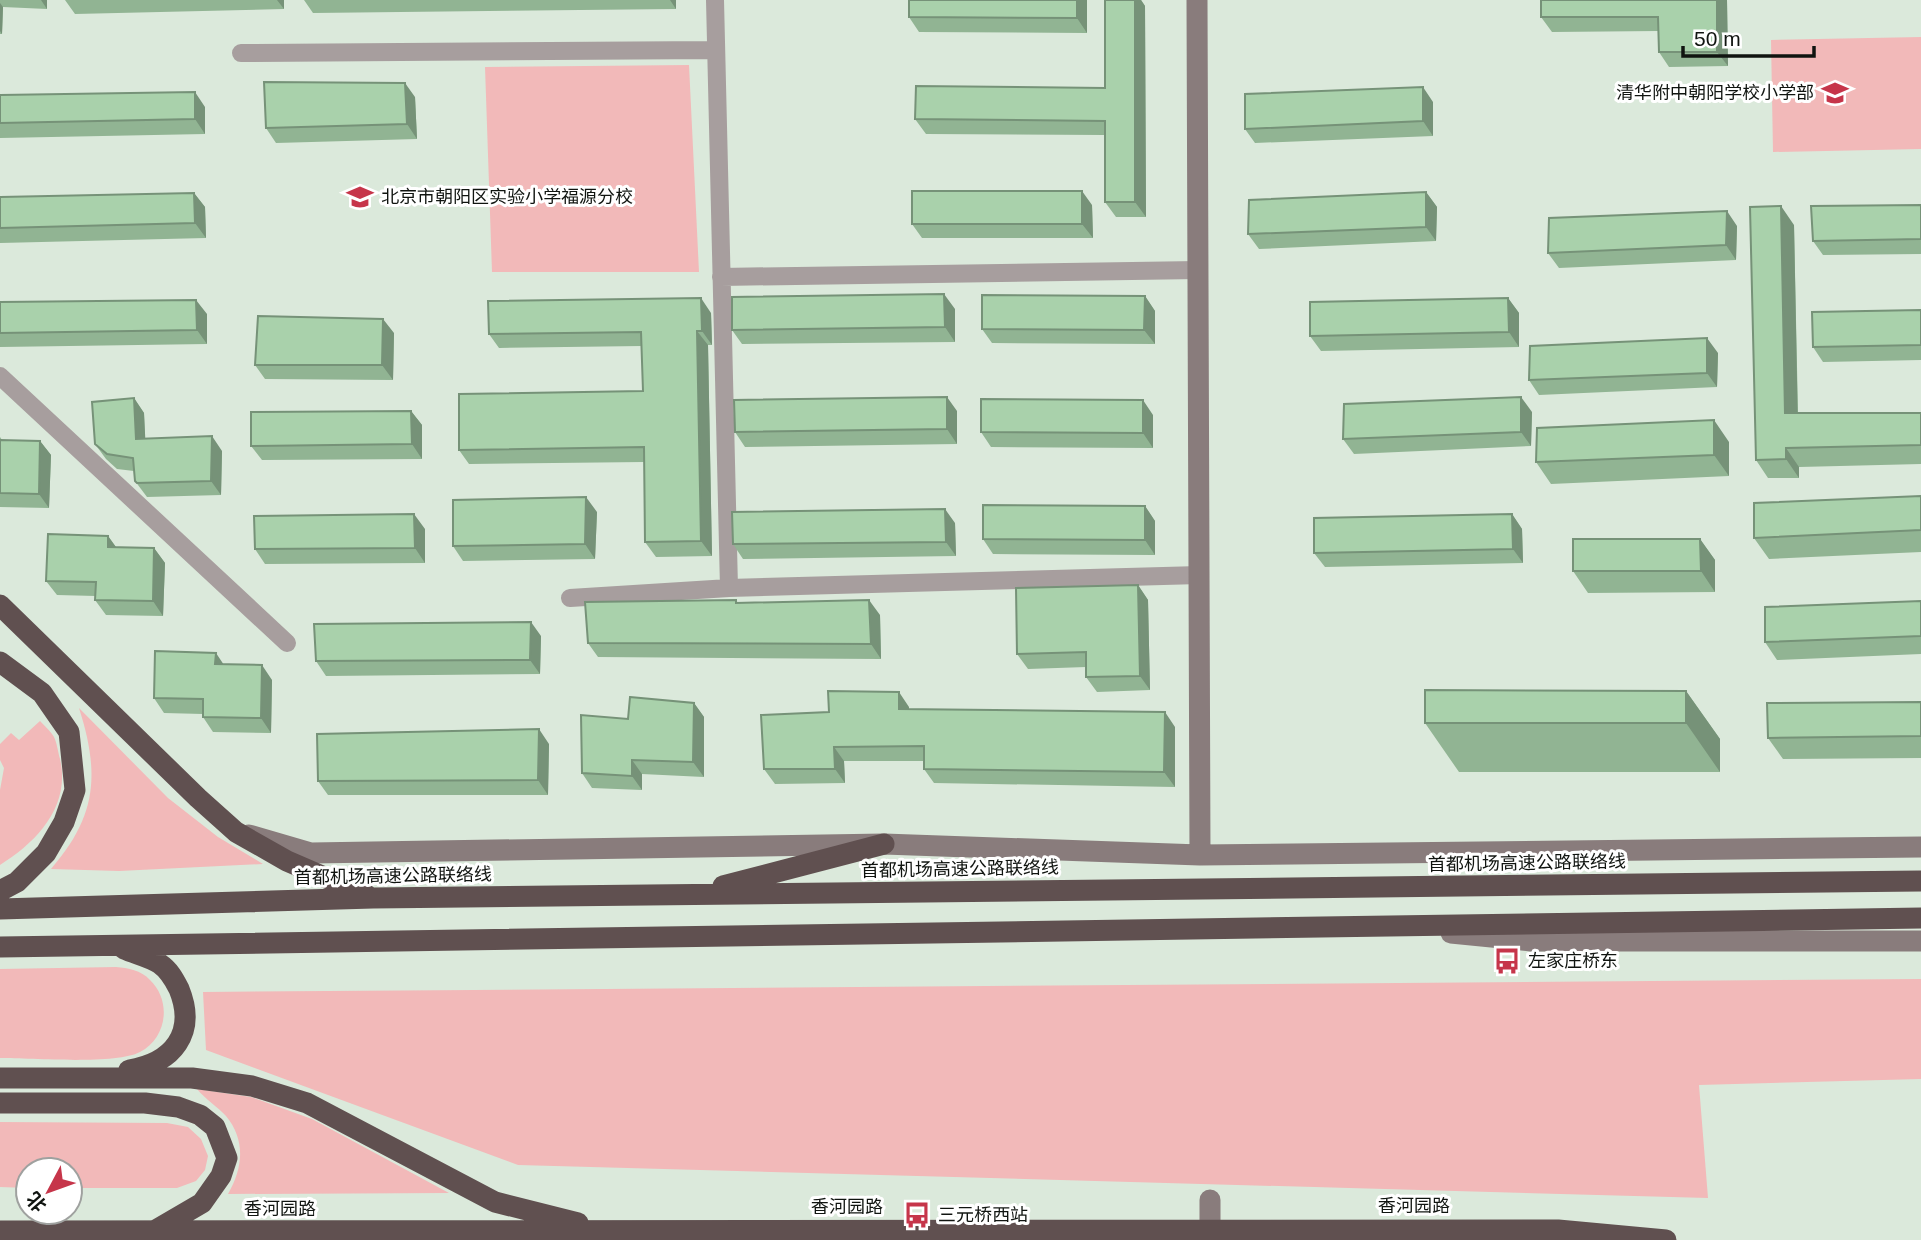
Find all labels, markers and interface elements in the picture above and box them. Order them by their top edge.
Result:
scale bar [1683,14,1814,58]
text: 50 m [1694,27,1741,50]
school or university icon: 清华附中朝阳学校小学部 [1820,78,1850,108]
place label: 清华附中朝阳学校小学部 [1616,83,1814,103]
school or university icon: 北京市朝阳区实验小学福源分校 [345,182,375,212]
place label: 北京市朝阳区实验小学福源分校 [381,187,633,207]
street label: 首都机场高速公路联络线 [1428,851,1626,875]
street label: 首都机场高速公路联络线 [861,857,1059,881]
street label: 首都机场高速公路联络线 [294,864,492,888]
bus stop icon: 左家庄桥东 [1492,946,1522,976]
place label: 左家庄桥东 [1528,951,1618,971]
north arrow [14,1156,84,1226]
text: 北 [22,1188,51,1216]
street label: 香河园路 [1378,1196,1450,1216]
street label: 香河园路 [811,1197,883,1217]
street label: 香河园路 [244,1199,316,1219]
bus stop icon: 三元桥西站 [902,1200,932,1230]
place label: 三元桥西站 [938,1205,1028,1225]

